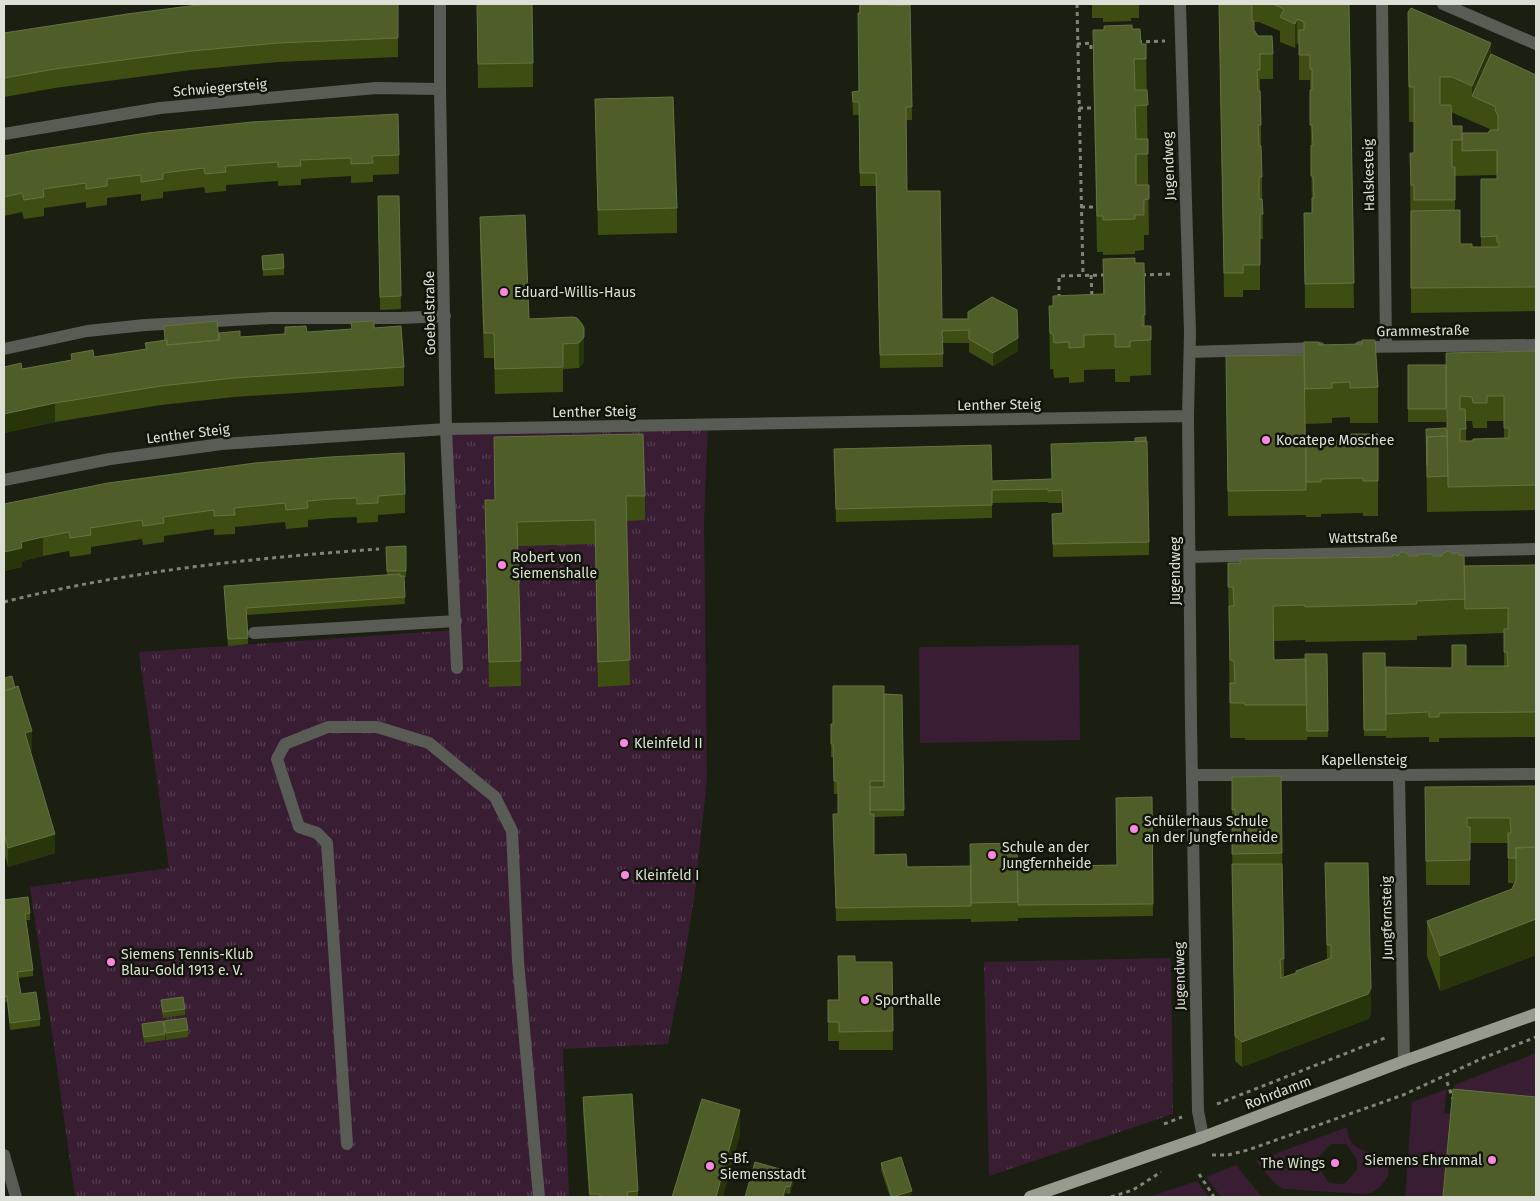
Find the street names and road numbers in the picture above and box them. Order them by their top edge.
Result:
street label: Schwiegersteig [172,75,268,101]
street label: Jugendweg [1159,131,1179,201]
street label: Halskesteig [1360,138,1378,211]
street label: Goebelstraße [421,270,439,356]
street label: Grammestraße [1376,322,1470,340]
street label: Lenther Steig [957,396,1042,414]
street label: Lenther Steig [552,403,637,421]
street label: Lenther Steig [145,420,231,448]
street label: Wattstraße [1328,529,1398,547]
street label: Jugendweg [1167,536,1184,605]
street label: Kapellensteig [1321,752,1408,769]
street label: Jungfernsteig [1378,875,1396,960]
street label: Jugendweg [1171,941,1189,1010]
street label: Rohrdamm [1242,1073,1314,1113]

